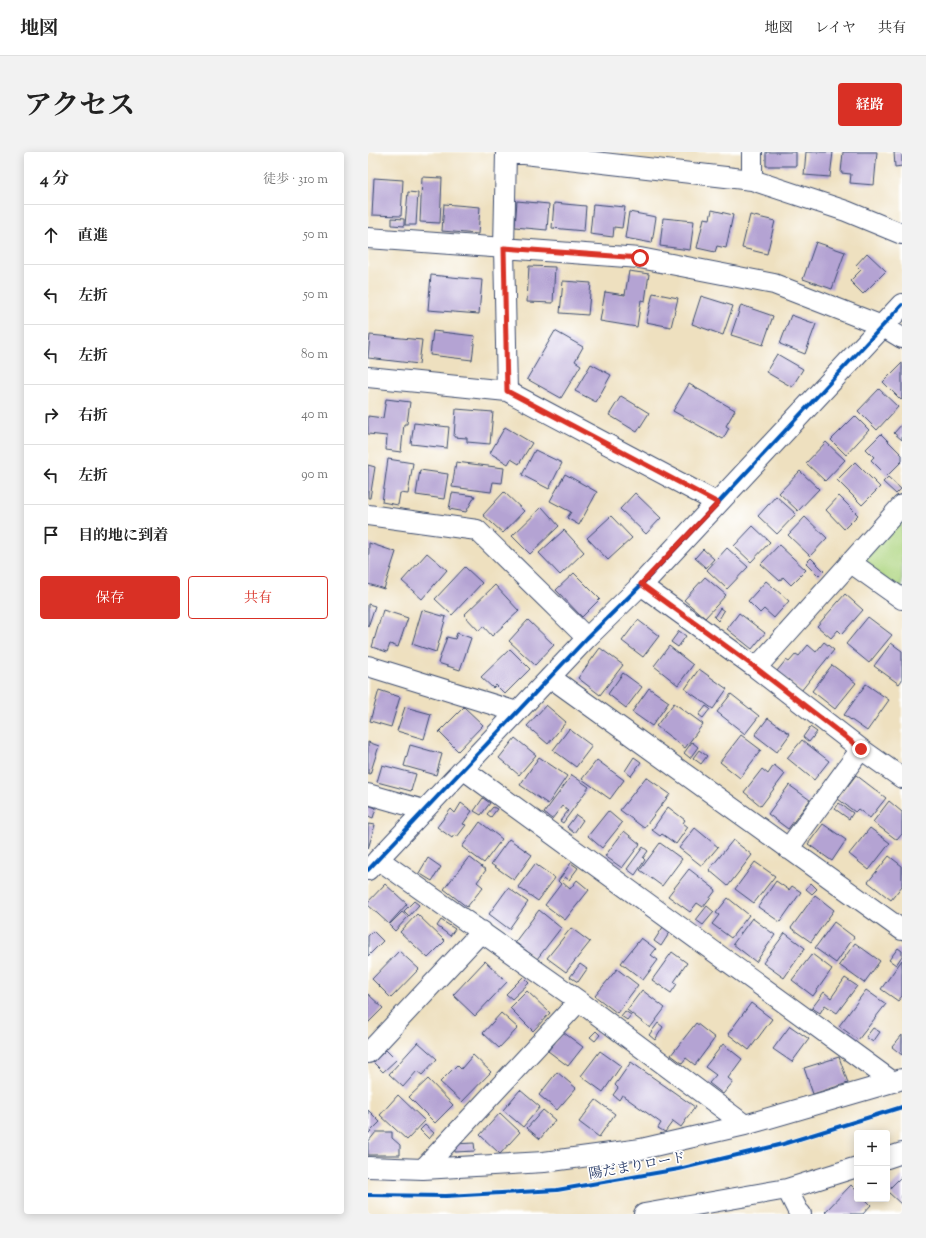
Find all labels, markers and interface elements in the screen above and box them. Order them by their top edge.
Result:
text: 地図 [20,16,58,43]
text: 地図 [765,19,793,39]
text: レイヤ [815,19,856,39]
text: 共有 [878,19,906,39]
button: 経路 [838,83,902,126]
text: アクセス [24,87,135,127]
text: 4 分 [40,168,69,192]
text: 徒歩 · 310 m [263,171,328,189]
icon: ahead [40,224,62,246]
text: 直進 [78,226,108,247]
text: 50 m [303,226,328,244]
route start [631,249,649,267]
icon: left [40,284,62,306]
text: 左折 [78,286,108,307]
text: 50 m [303,286,328,304]
icon: left [40,344,62,366]
text: 左折 [78,346,108,367]
text: 80 m [301,346,328,364]
icon: right [40,404,62,426]
text: 右折 [78,406,108,427]
text: 40 m [301,406,328,424]
icon: left [40,464,62,486]
text: 左折 [78,466,108,487]
text: 90 m [301,466,328,484]
icon: arrive [40,524,62,546]
text: 目的地に到着 [78,526,168,547]
button: 保存 [40,576,180,619]
button: 共有 [188,576,328,619]
route end [852,740,870,758]
map controls [854,1130,890,1202]
button: + [854,1130,890,1166]
street label: 陽だまりロード [587,1149,687,1185]
button: − [854,1166,890,1202]

